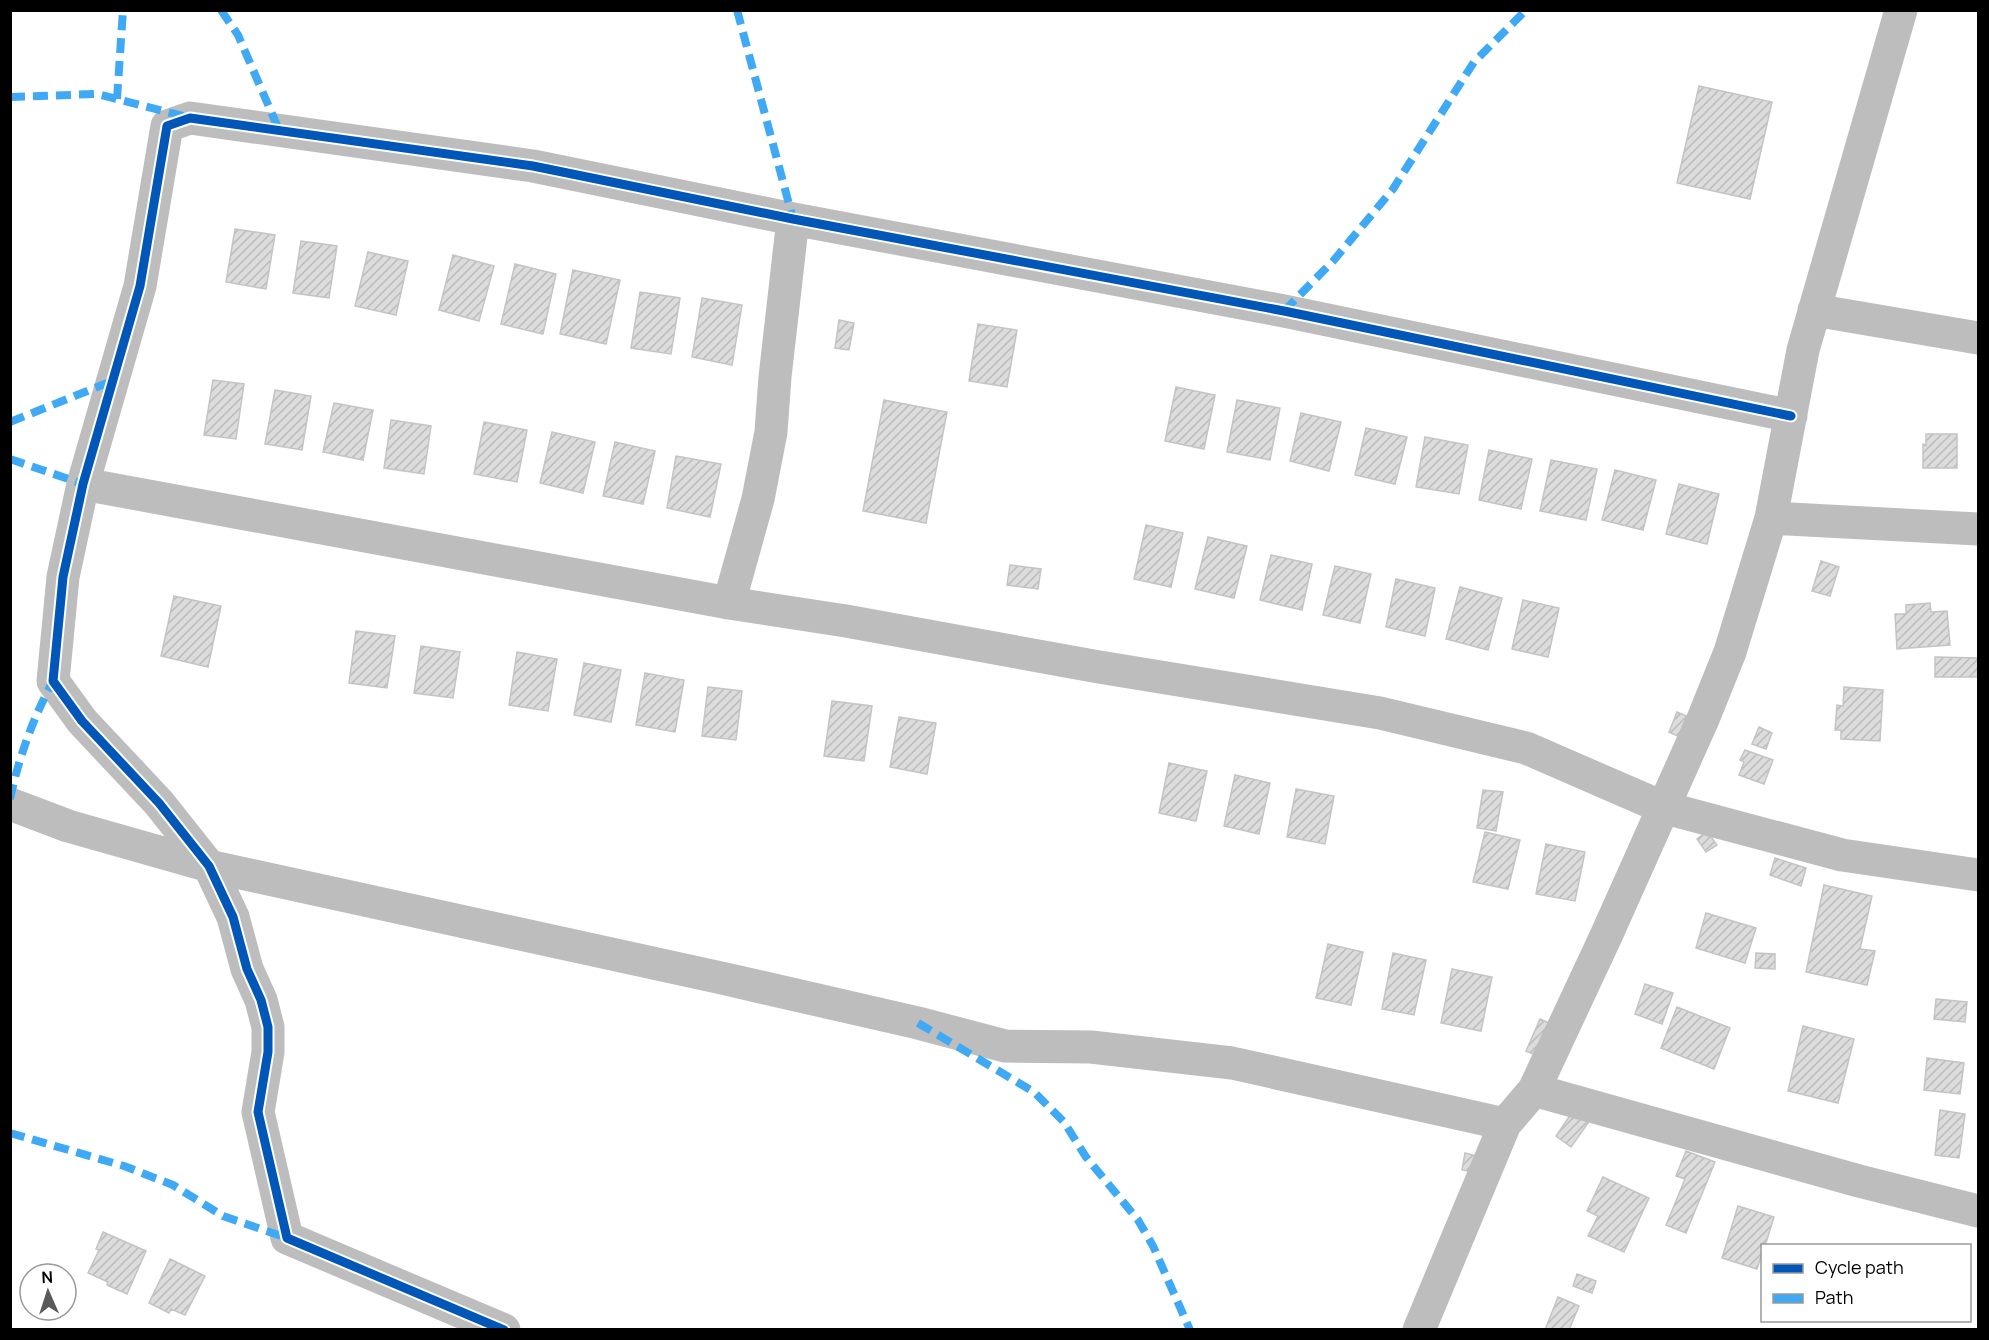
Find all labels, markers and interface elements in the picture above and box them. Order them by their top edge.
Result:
legend [1761,1244,1971,1322]
text: Cycle path [1815,1255,1904,1279]
north arrow [18,1262,78,1322]
text: N [41,1266,54,1288]
text: Path [1815,1285,1853,1309]

